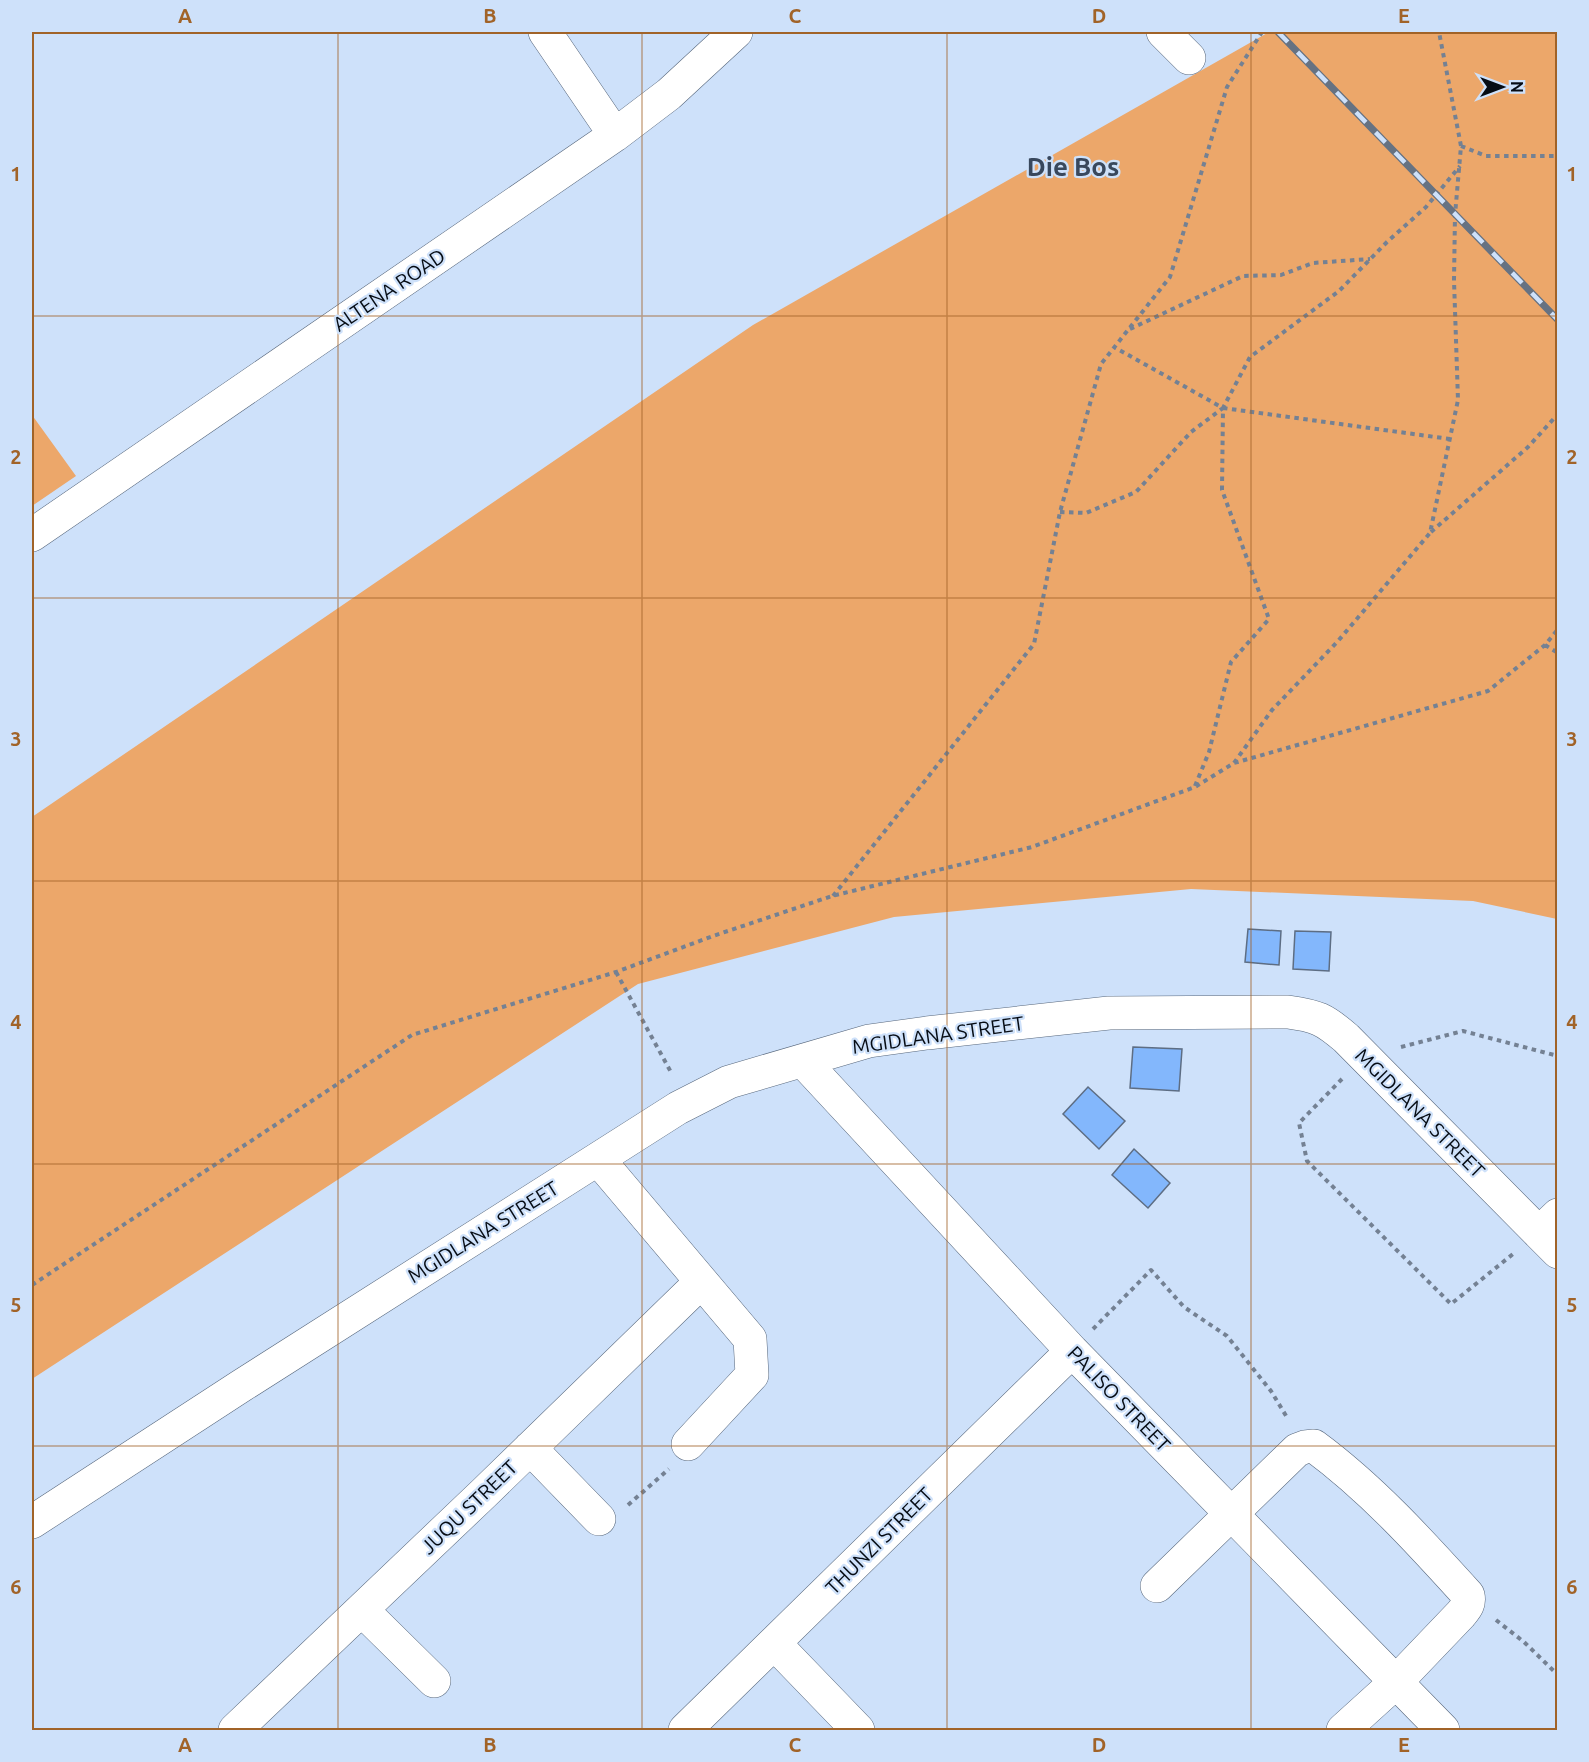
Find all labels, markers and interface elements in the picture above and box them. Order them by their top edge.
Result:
text: A [178,4,192,27]
text: B [483,4,497,27]
text: C [789,4,802,27]
text: D [1092,4,1106,27]
text: E [1398,4,1410,27]
north arrow [1472,57,1532,117]
text: N [1508,81,1526,93]
district label: Die Bos [1027,152,1119,181]
text: 1 [10,162,22,185]
text: 1 [1566,162,1578,185]
street label: ALTENA ROAD [328,244,449,336]
text: 2 [10,445,22,468]
text: 2 [1566,445,1578,468]
text: 3 [10,727,22,750]
text: 3 [1566,727,1578,750]
text: 4 [10,1010,22,1033]
text: 4 [1566,1010,1578,1033]
street label: MGIDLANA STREET [851,1011,1025,1058]
street label: MGIDLANA STREET [1351,1043,1490,1182]
street label: MGIDLANA STREET [403,1176,562,1287]
text: 5 [10,1293,22,1316]
text: 5 [1566,1293,1578,1316]
street label: PALISO STREET [1063,1341,1175,1456]
street label: JUQU STREET [416,1455,522,1558]
street label: THUNZI STREET [820,1482,937,1599]
text: 6 [10,1575,22,1598]
text: 6 [1566,1575,1578,1598]
text: A [178,1733,192,1756]
text: B [483,1733,497,1756]
text: C [789,1733,802,1756]
text: D [1092,1733,1106,1756]
text: E [1398,1733,1410,1756]

